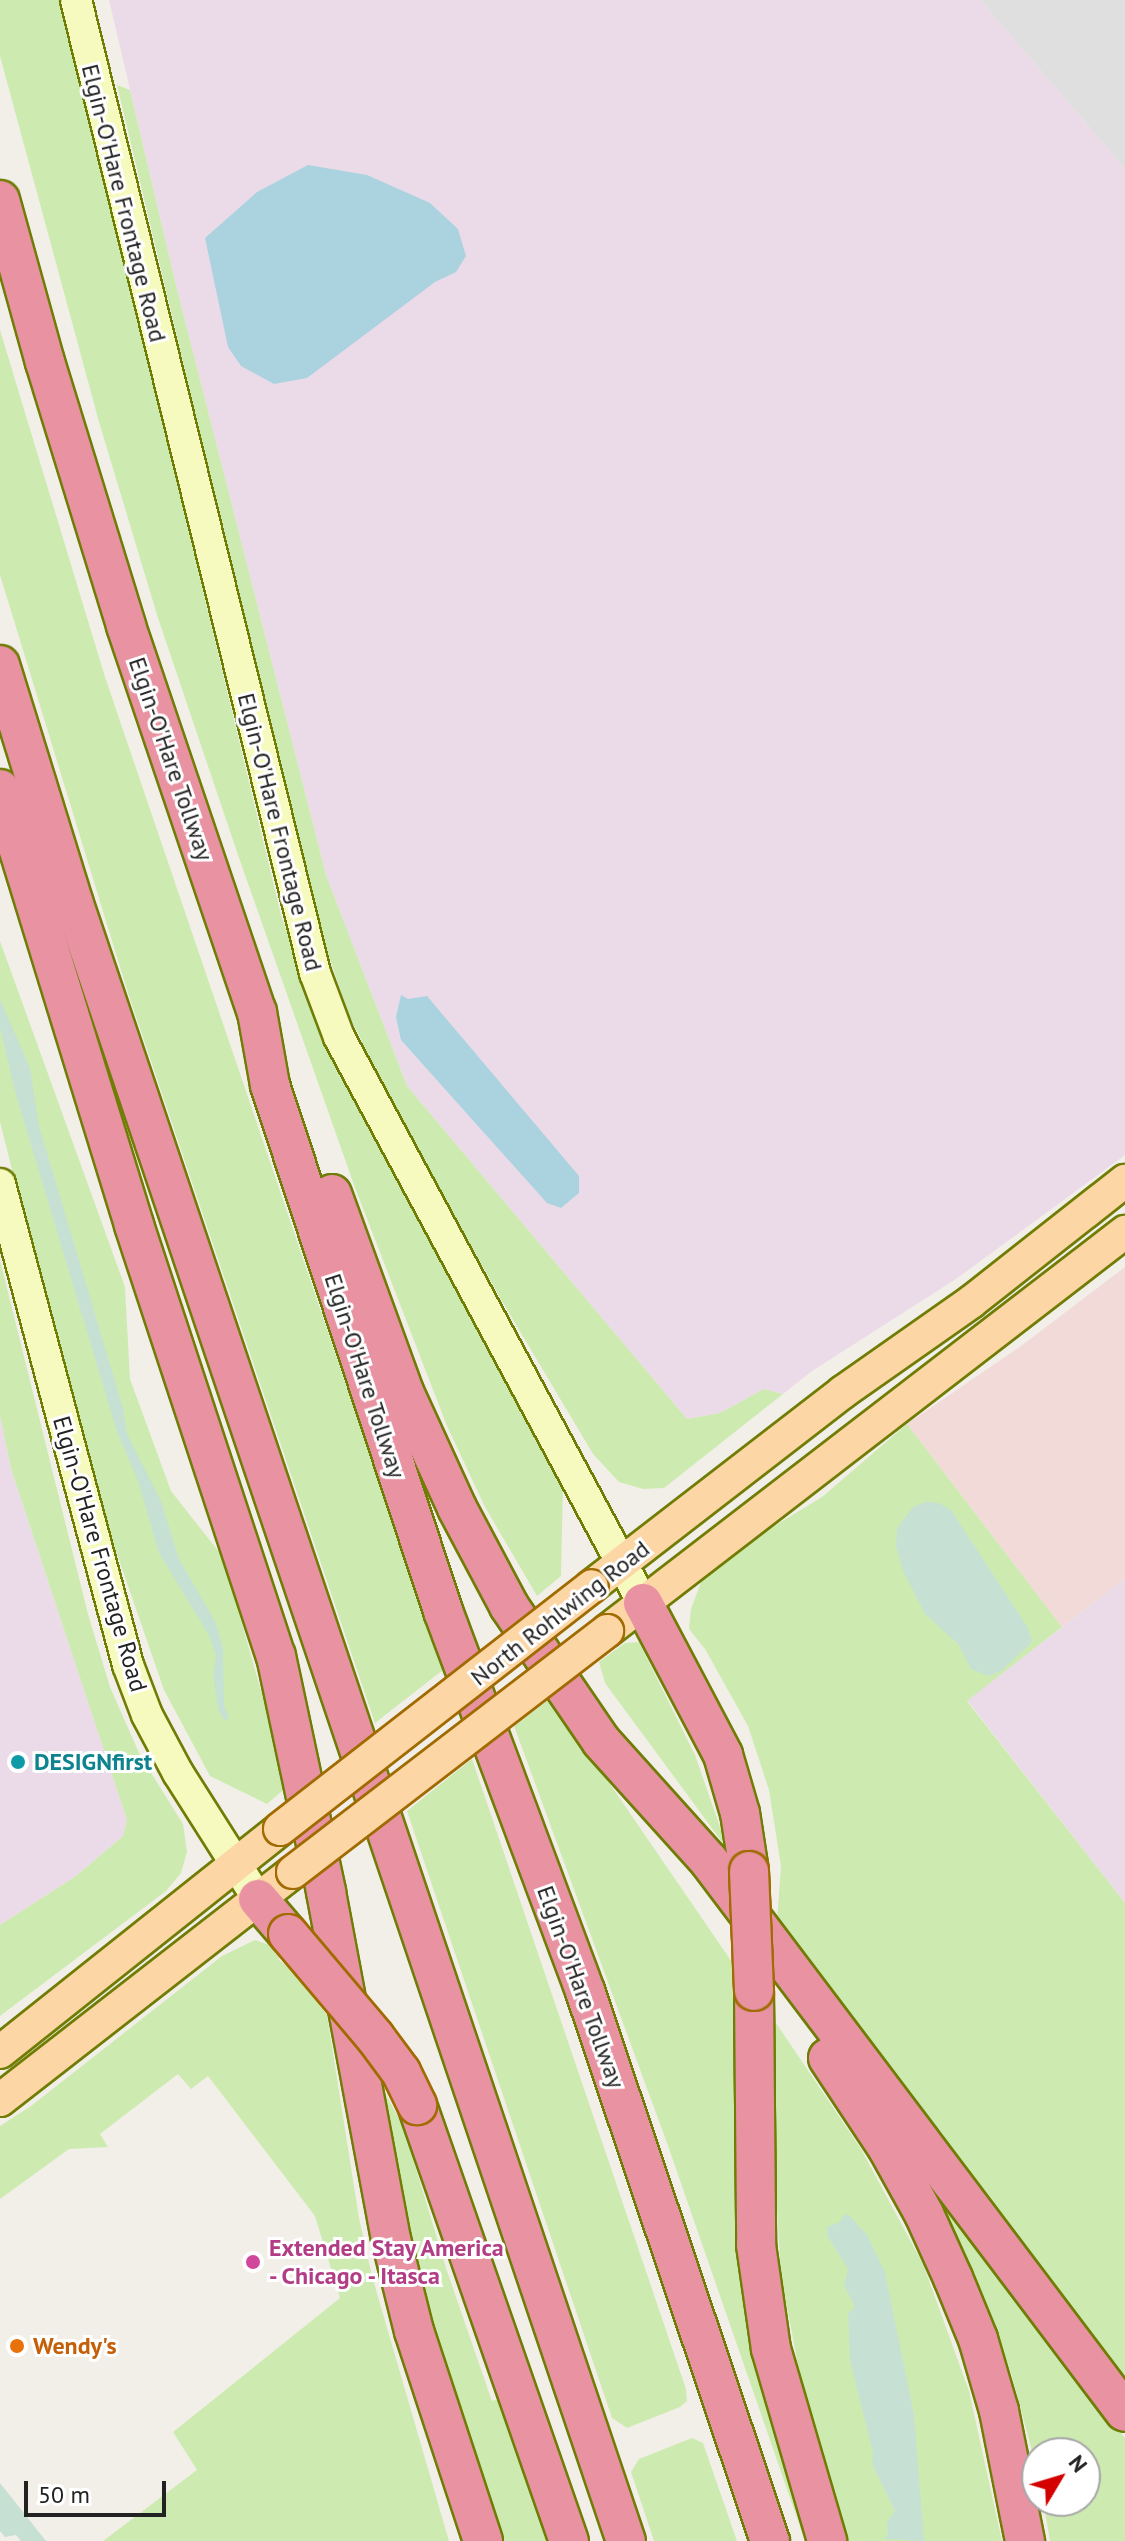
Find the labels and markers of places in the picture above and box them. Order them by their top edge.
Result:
place label: DESIGNfirst [34,1748,152,1776]
marker: DESIGNfirst [9,1753,27,1771]
place label: Extended Stay America - Chicago - Itasca [269,2234,506,2290]
marker: Extended Stay America - Chicago - Itasca [244,2253,262,2271]
place label: Wendy's [33,2332,117,2360]
marker: Wendy's [8,2337,26,2355]

